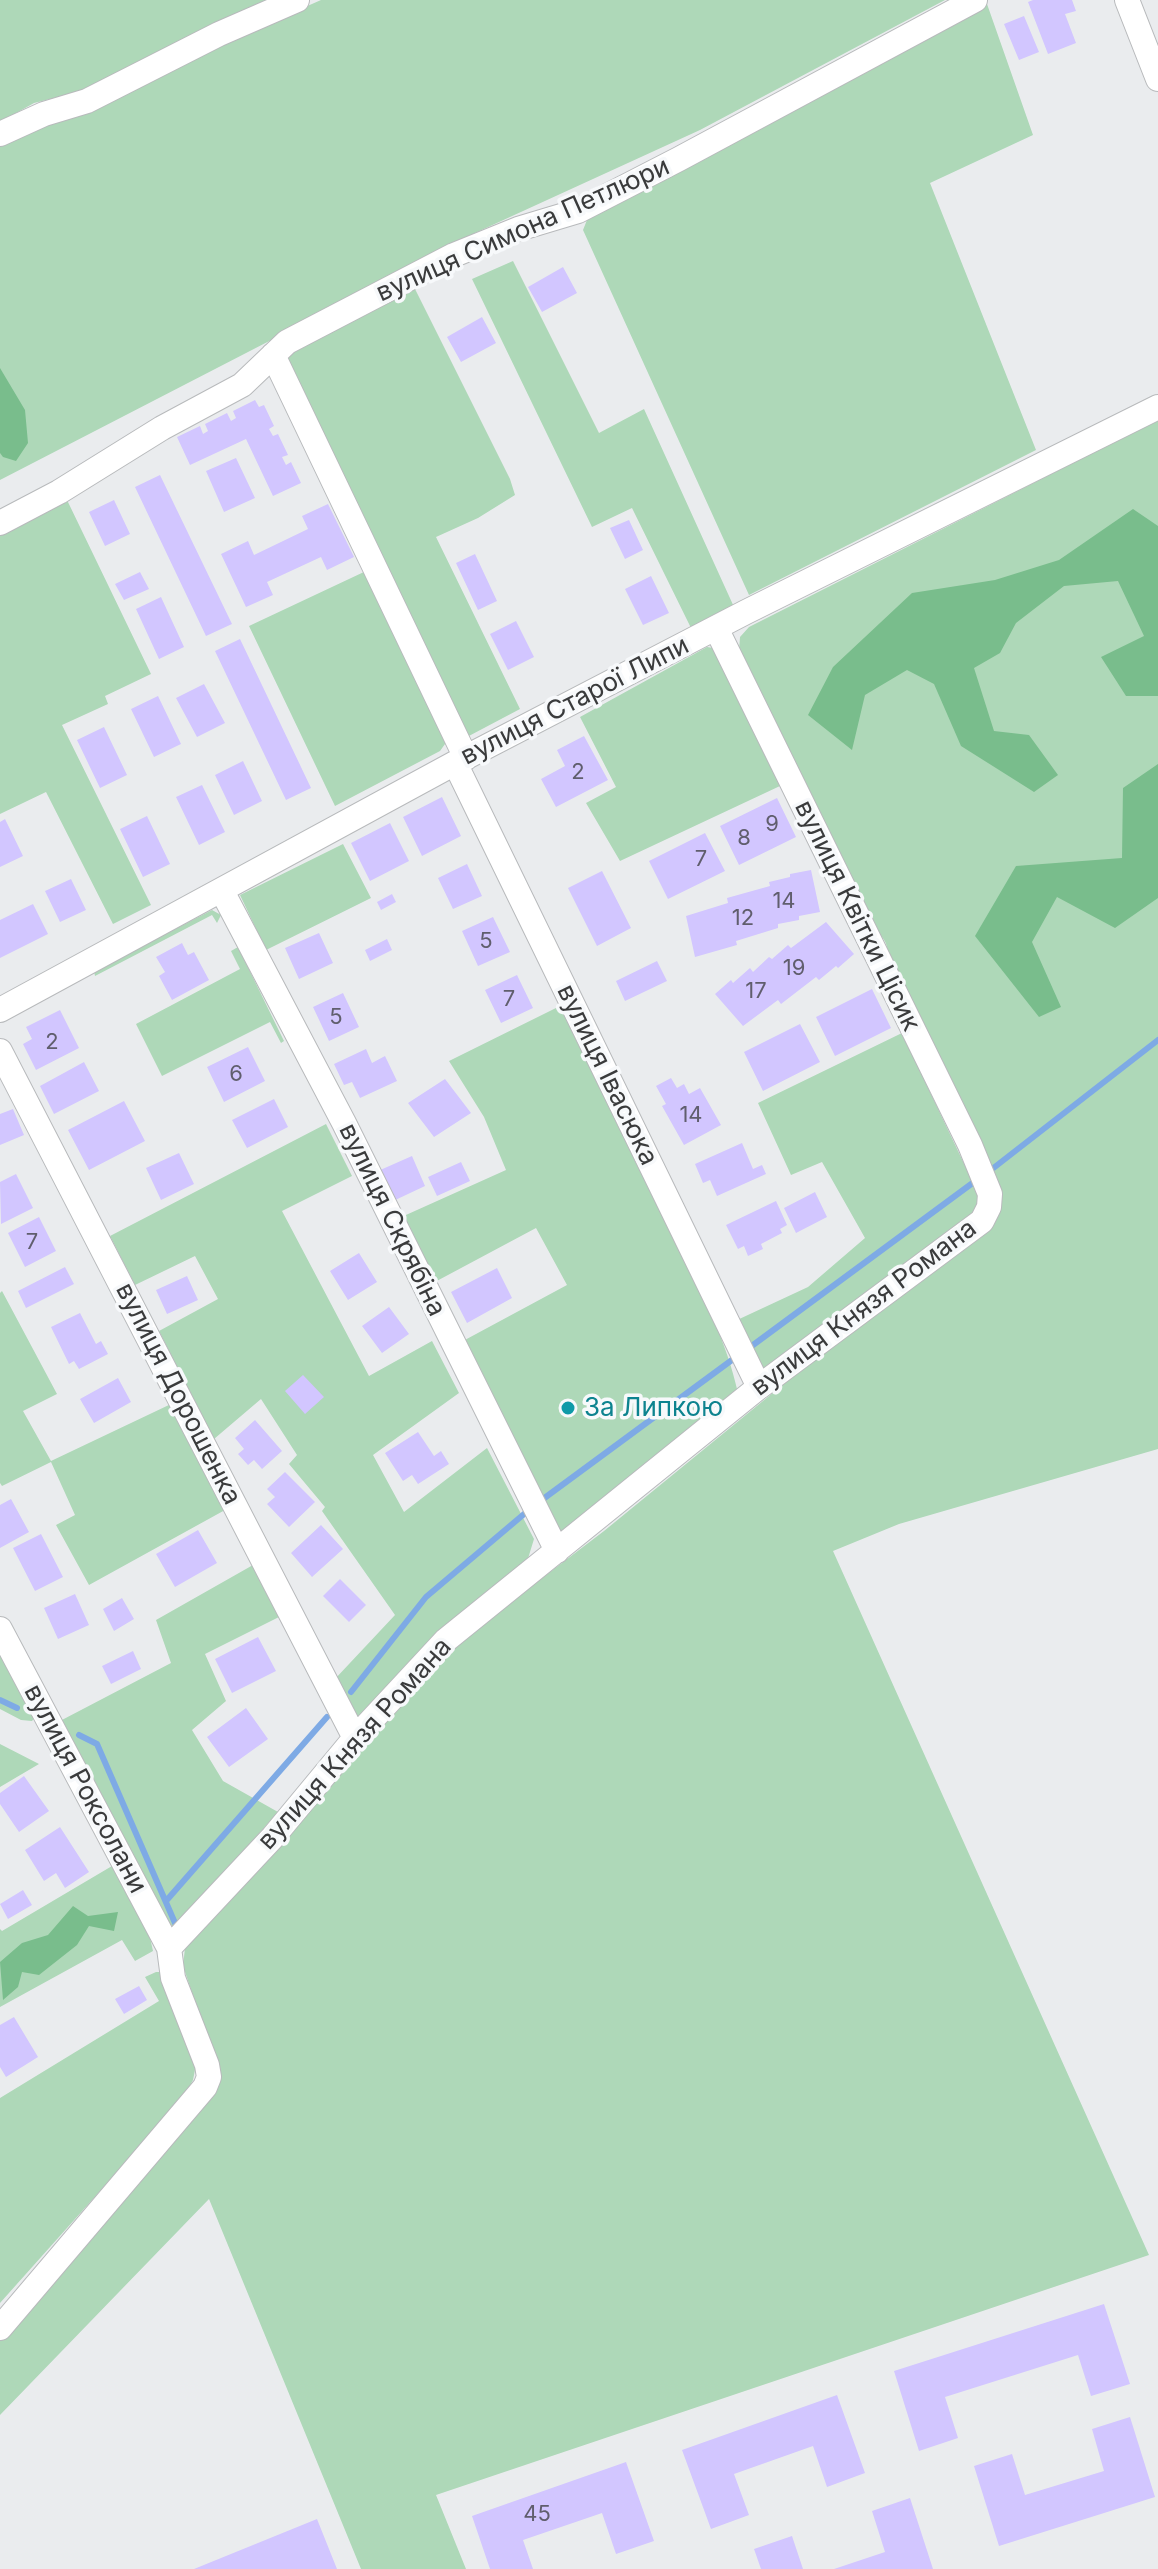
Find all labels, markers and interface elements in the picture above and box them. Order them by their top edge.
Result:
street label: вулиця Симона Петлюри [372,151,674,309]
street label: вулиця Старої Липи [456,630,694,772]
house number: 2 [571,759,585,785]
street label: вулиця Квітки Цісик [788,796,926,1036]
house number: 9 [765,811,779,837]
house number: 8 [737,825,751,851]
house number: 7 [695,846,707,872]
house number: 14 [772,888,796,914]
house number: 12 [732,905,754,931]
house number: 5 [479,928,493,954]
house number: 19 [783,955,805,981]
house number: 17 [745,978,767,1004]
street label: вулиця Івасюка [550,979,664,1171]
house number: 7 [503,986,515,1012]
house number: 5 [329,1004,343,1030]
house number: 2 [45,1029,59,1055]
house number: 6 [229,1061,243,1087]
house number: 14 [679,1102,703,1128]
street label: вулиця Скрябіна [332,1118,452,1322]
street label: вулиця Князя Романа [745,1213,983,1403]
house number: 7 [26,1229,38,1255]
street label: вулиця Дорошенка [109,1278,247,1510]
place label: За Липкою [584,1392,723,1424]
marker: За Липкою [559,1399,577,1417]
street label: вулиця Князя Романа [252,1632,458,1856]
street label: вулиця Роксолани [17,1679,153,1899]
house number: 45 [523,2501,551,2527]

